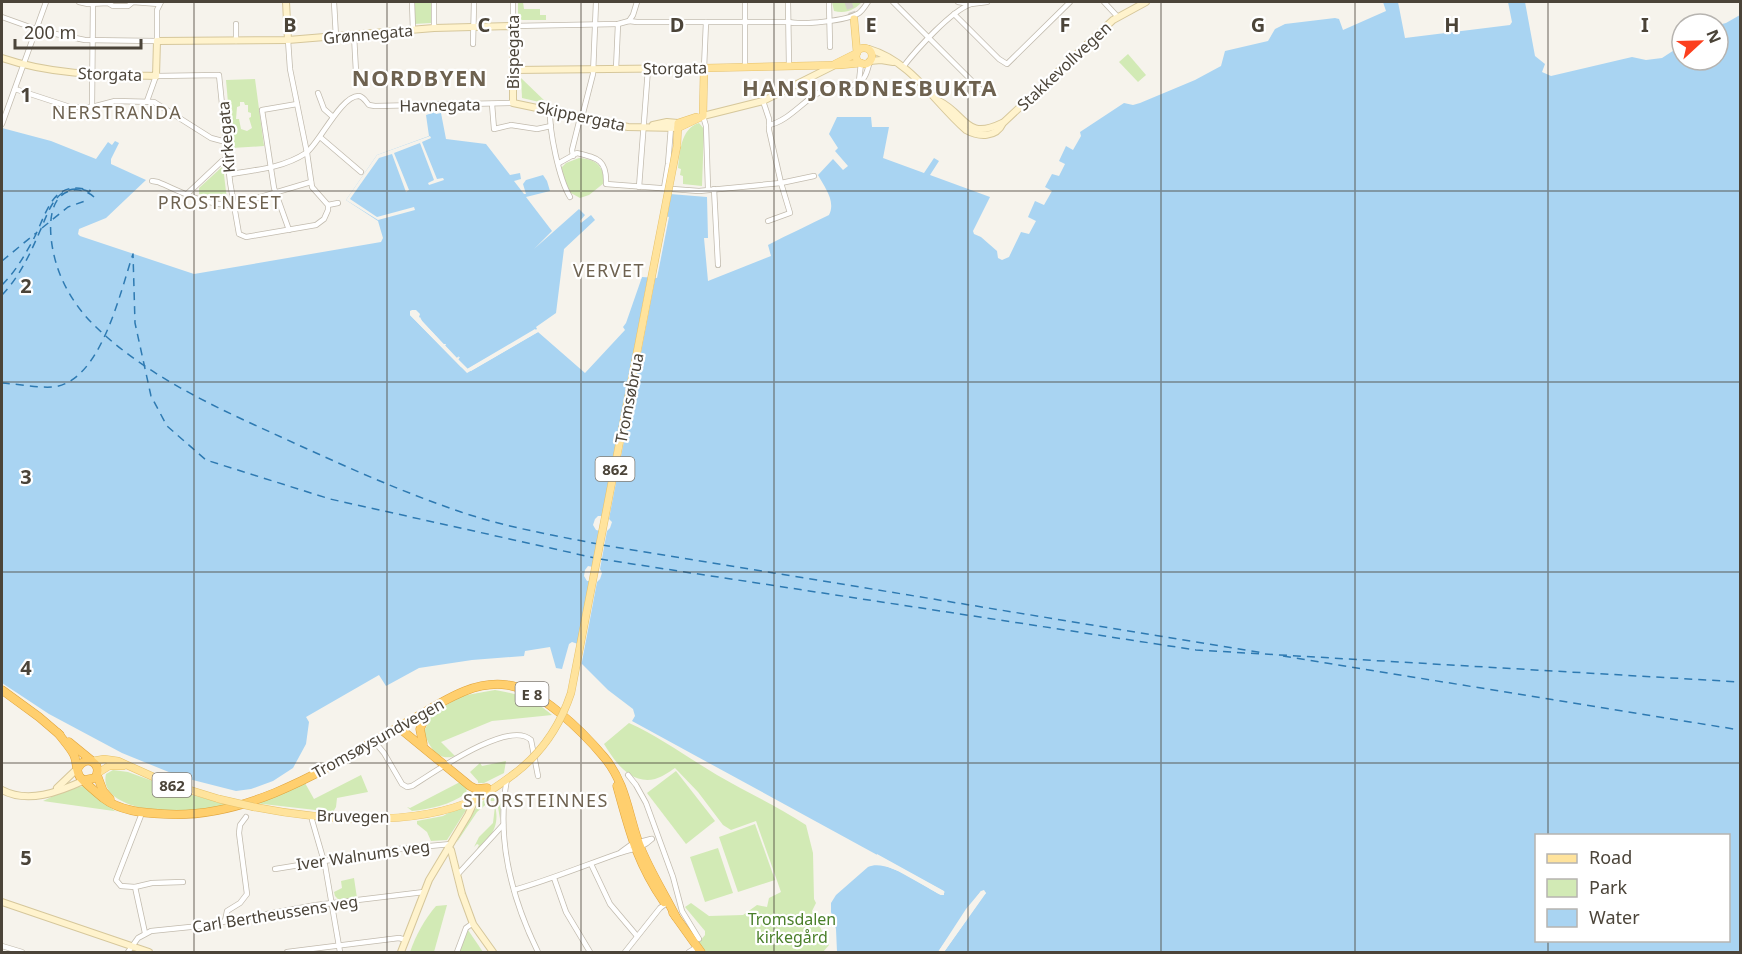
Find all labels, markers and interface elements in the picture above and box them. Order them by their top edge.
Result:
text: B [283,11,297,38]
text: C [478,11,491,38]
text: D [670,11,684,38]
text: E [865,11,877,38]
text: F [1060,11,1070,38]
text: G [1251,11,1265,38]
text: H [1444,11,1460,38]
text: I [1641,11,1649,38]
scale bar [15,12,141,50]
north arrow [1670,12,1730,72]
street label: Bispegata [502,15,524,89]
street label: Stakkevollvegen [1012,17,1116,115]
street label: Grønnegata [322,19,414,49]
text: 200 m [24,20,76,44]
text: N [1701,26,1727,47]
street label: Storgata [643,56,707,80]
street label: Storgata [78,62,142,86]
district label: NORDBYEN [352,62,488,92]
district label: HANSJORDNESBUKTA [742,72,998,102]
text: 1 [20,81,32,108]
street label: Havnegata [399,93,481,117]
street label: Skippergata [535,96,627,136]
district label: NERSTRANDA [52,100,182,124]
street label: Kirkegata [212,100,240,174]
district label: PROSTNESET [158,190,282,214]
district label: VERVET [573,258,645,282]
text: 2 [20,272,32,299]
street label: Tromsøbrua [609,351,649,445]
road number: 862 [596,457,634,481]
text: 3 [20,463,32,490]
text: 4 [20,654,32,681]
road number: E 8 [516,682,548,706]
street label: Tromsøysundvegen [308,693,448,783]
road number: 862 [152,773,192,797]
district label: STORSTEINNES [463,788,609,812]
street label: Bruvegen [316,804,390,828]
legend [1535,834,1730,942]
street label: Iver Walnums veg [295,835,431,875]
text: 5 [20,844,32,871]
text: Road [1589,845,1632,869]
text: Park [1589,875,1627,899]
street label: Carl Bertheussens veg [190,890,360,938]
text: Water [1589,905,1640,929]
park label: Tromsdalen kirkegård [748,908,836,948]

